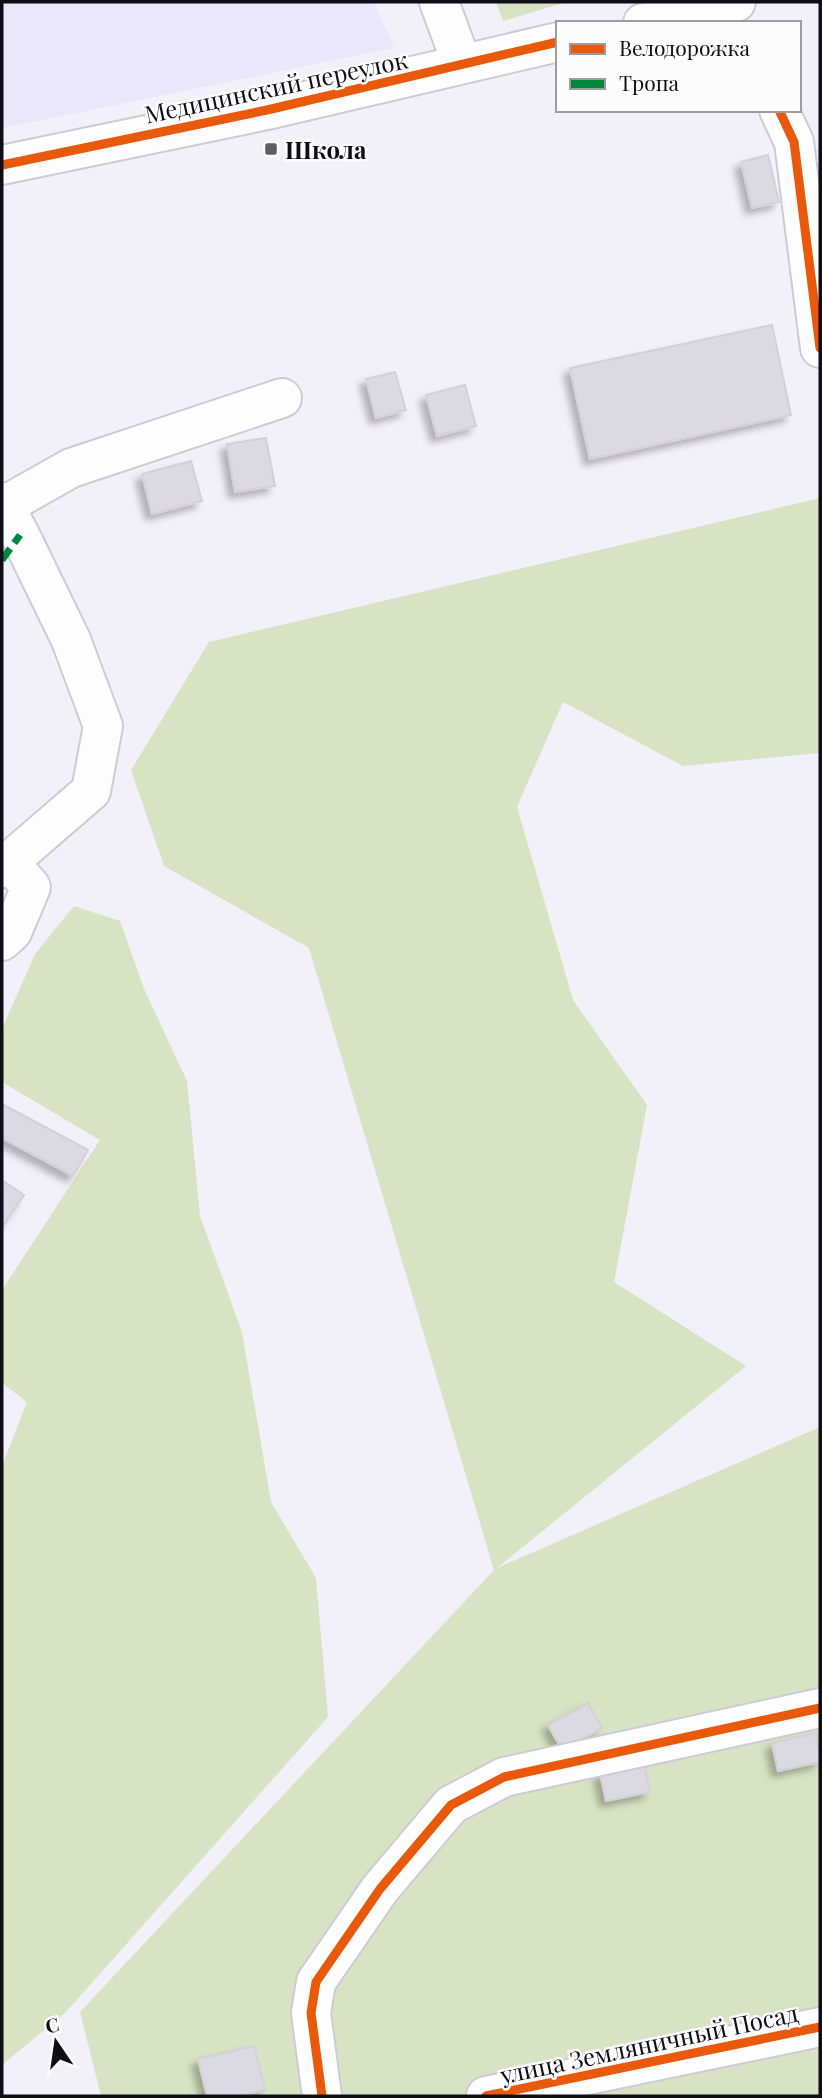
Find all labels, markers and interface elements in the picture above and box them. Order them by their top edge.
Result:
legend [556,21,801,112]
text: Велодорожка [619,33,750,61]
street label: Медицинский переулок [142,42,411,129]
text: Тропа [619,68,680,96]
place label: Школа [285,133,367,165]
marker: Школа [263,141,279,157]
street label: улица Земляничный Посад [496,1996,801,2090]
north arrow [21,2007,91,2077]
text: С [42,2010,61,2039]

